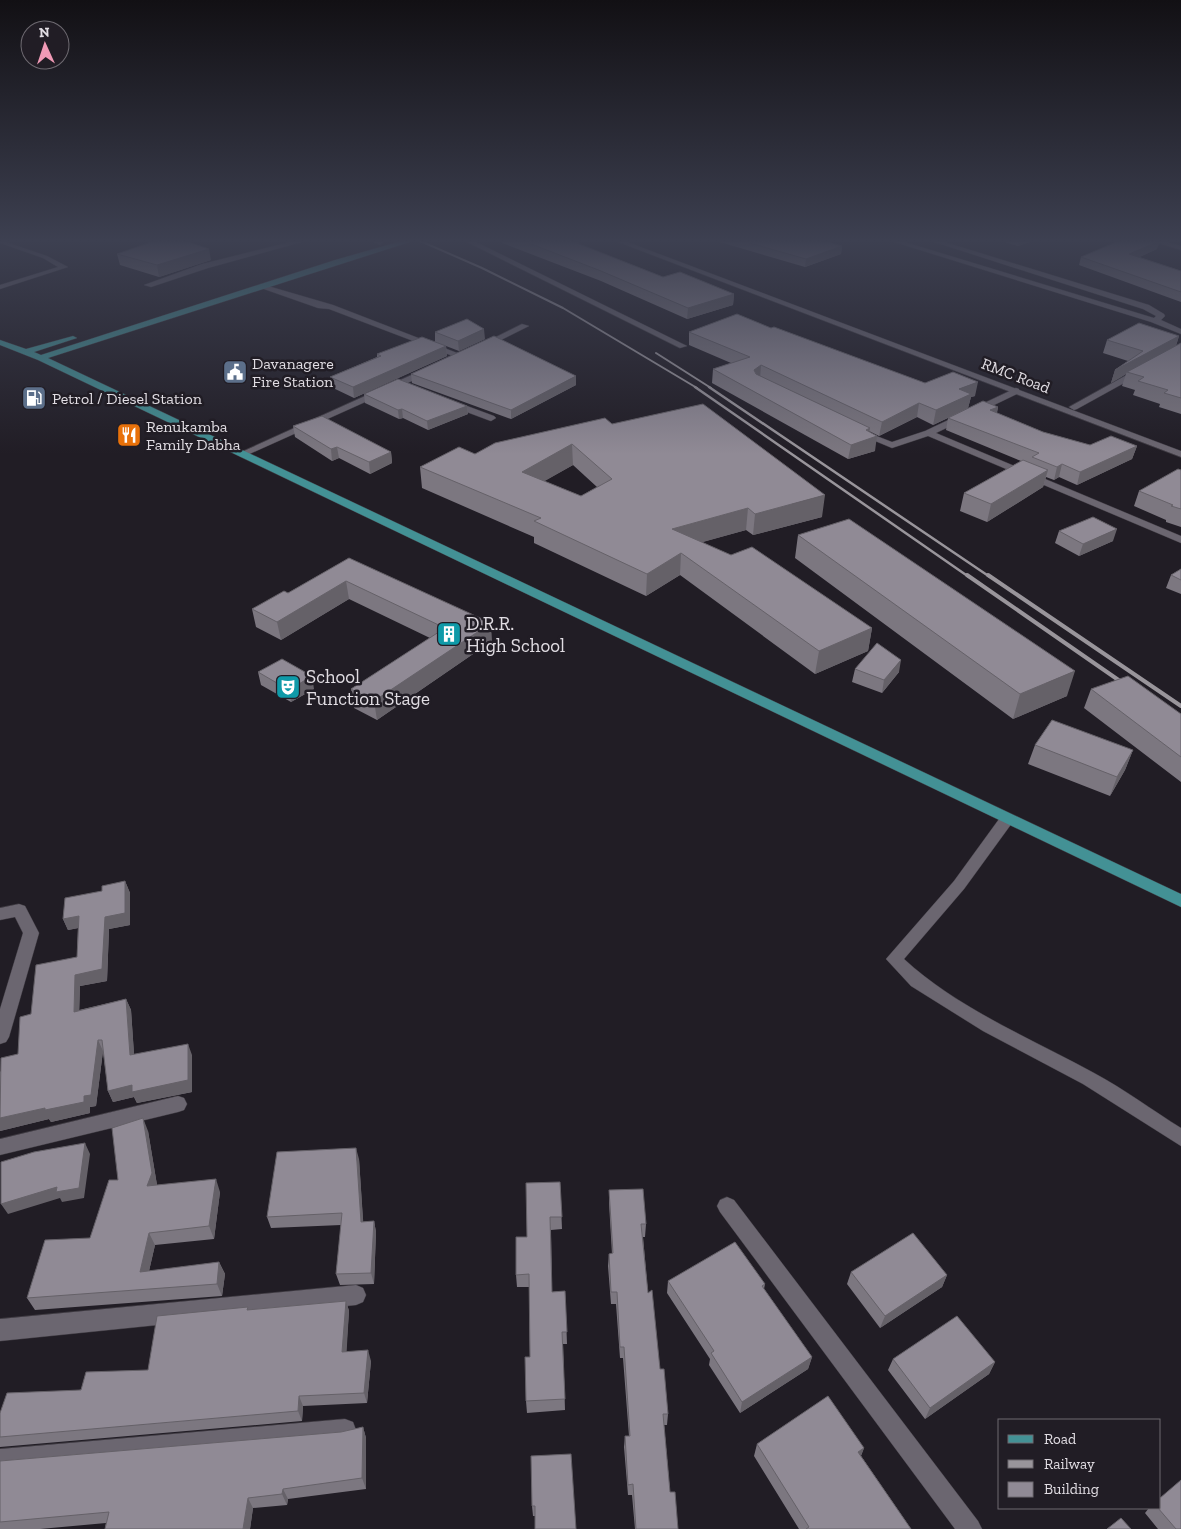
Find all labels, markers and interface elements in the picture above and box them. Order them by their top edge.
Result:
north arrow [20,20,70,70]
text: N [39,24,50,41]
place label: Davanagere Fire Station [252,354,334,391]
street label: RMC Road [979,354,1053,397]
public building icon: Davanagere Fire Station [222,359,248,385]
fuel station icon: Petrol / Diesel Station [21,385,47,411]
place label: Petrol / Diesel Station [52,389,203,408]
place label: Renukamba Family Dabha [146,417,241,454]
restaurant icon: Renukamba Family Dabha [116,422,142,448]
place label: D.R.R. High School [466,612,565,657]
building icon: D.R.R. High School [436,621,462,647]
place label: School Function Stage [306,665,430,710]
theatre icon: School Function Stage [275,674,301,700]
legend [998,1419,1161,1509]
text: Road [1044,1430,1077,1448]
text: Railway [1044,1455,1095,1473]
text: Building [1044,1480,1099,1498]

